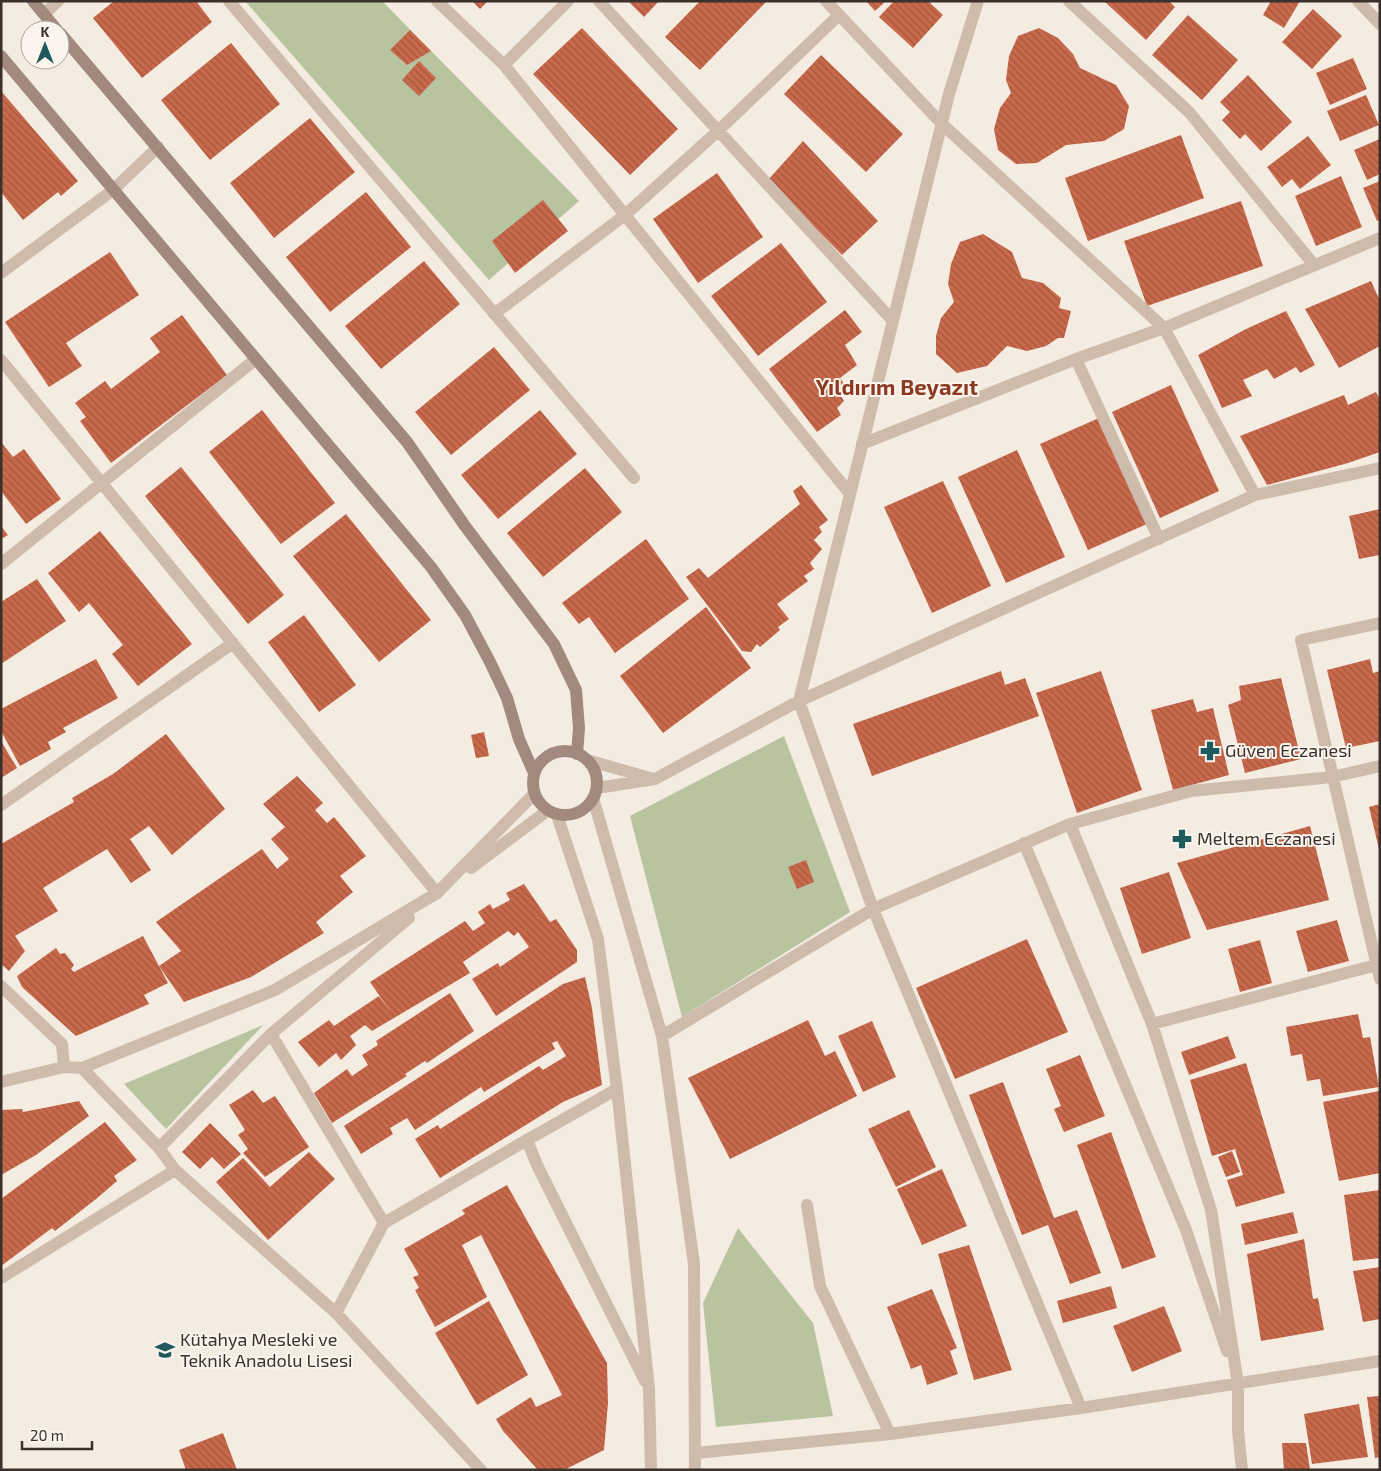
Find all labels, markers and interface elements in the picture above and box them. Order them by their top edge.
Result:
north arrow [20,20,70,70]
text: K [41,23,50,40]
district label: Yıldırım Beyazıt [816,373,978,400]
place label: Güven Eczanesi [1225,739,1352,761]
pharmacy icon: Güven Eczanesi [1199,740,1221,762]
place label: Meltem Eczanesi [1197,827,1336,849]
pharmacy icon: Meltem Eczanesi [1171,828,1193,850]
place label: Kütahya Mesleki ve Teknik Anadolu Lisesi [180,1328,353,1371]
school or university icon: Kütahya Mesleki ve Teknik Anadolu Lisesi [154,1339,176,1361]
scale bar [22,1418,92,1450]
text: 20 m [30,1426,64,1444]

